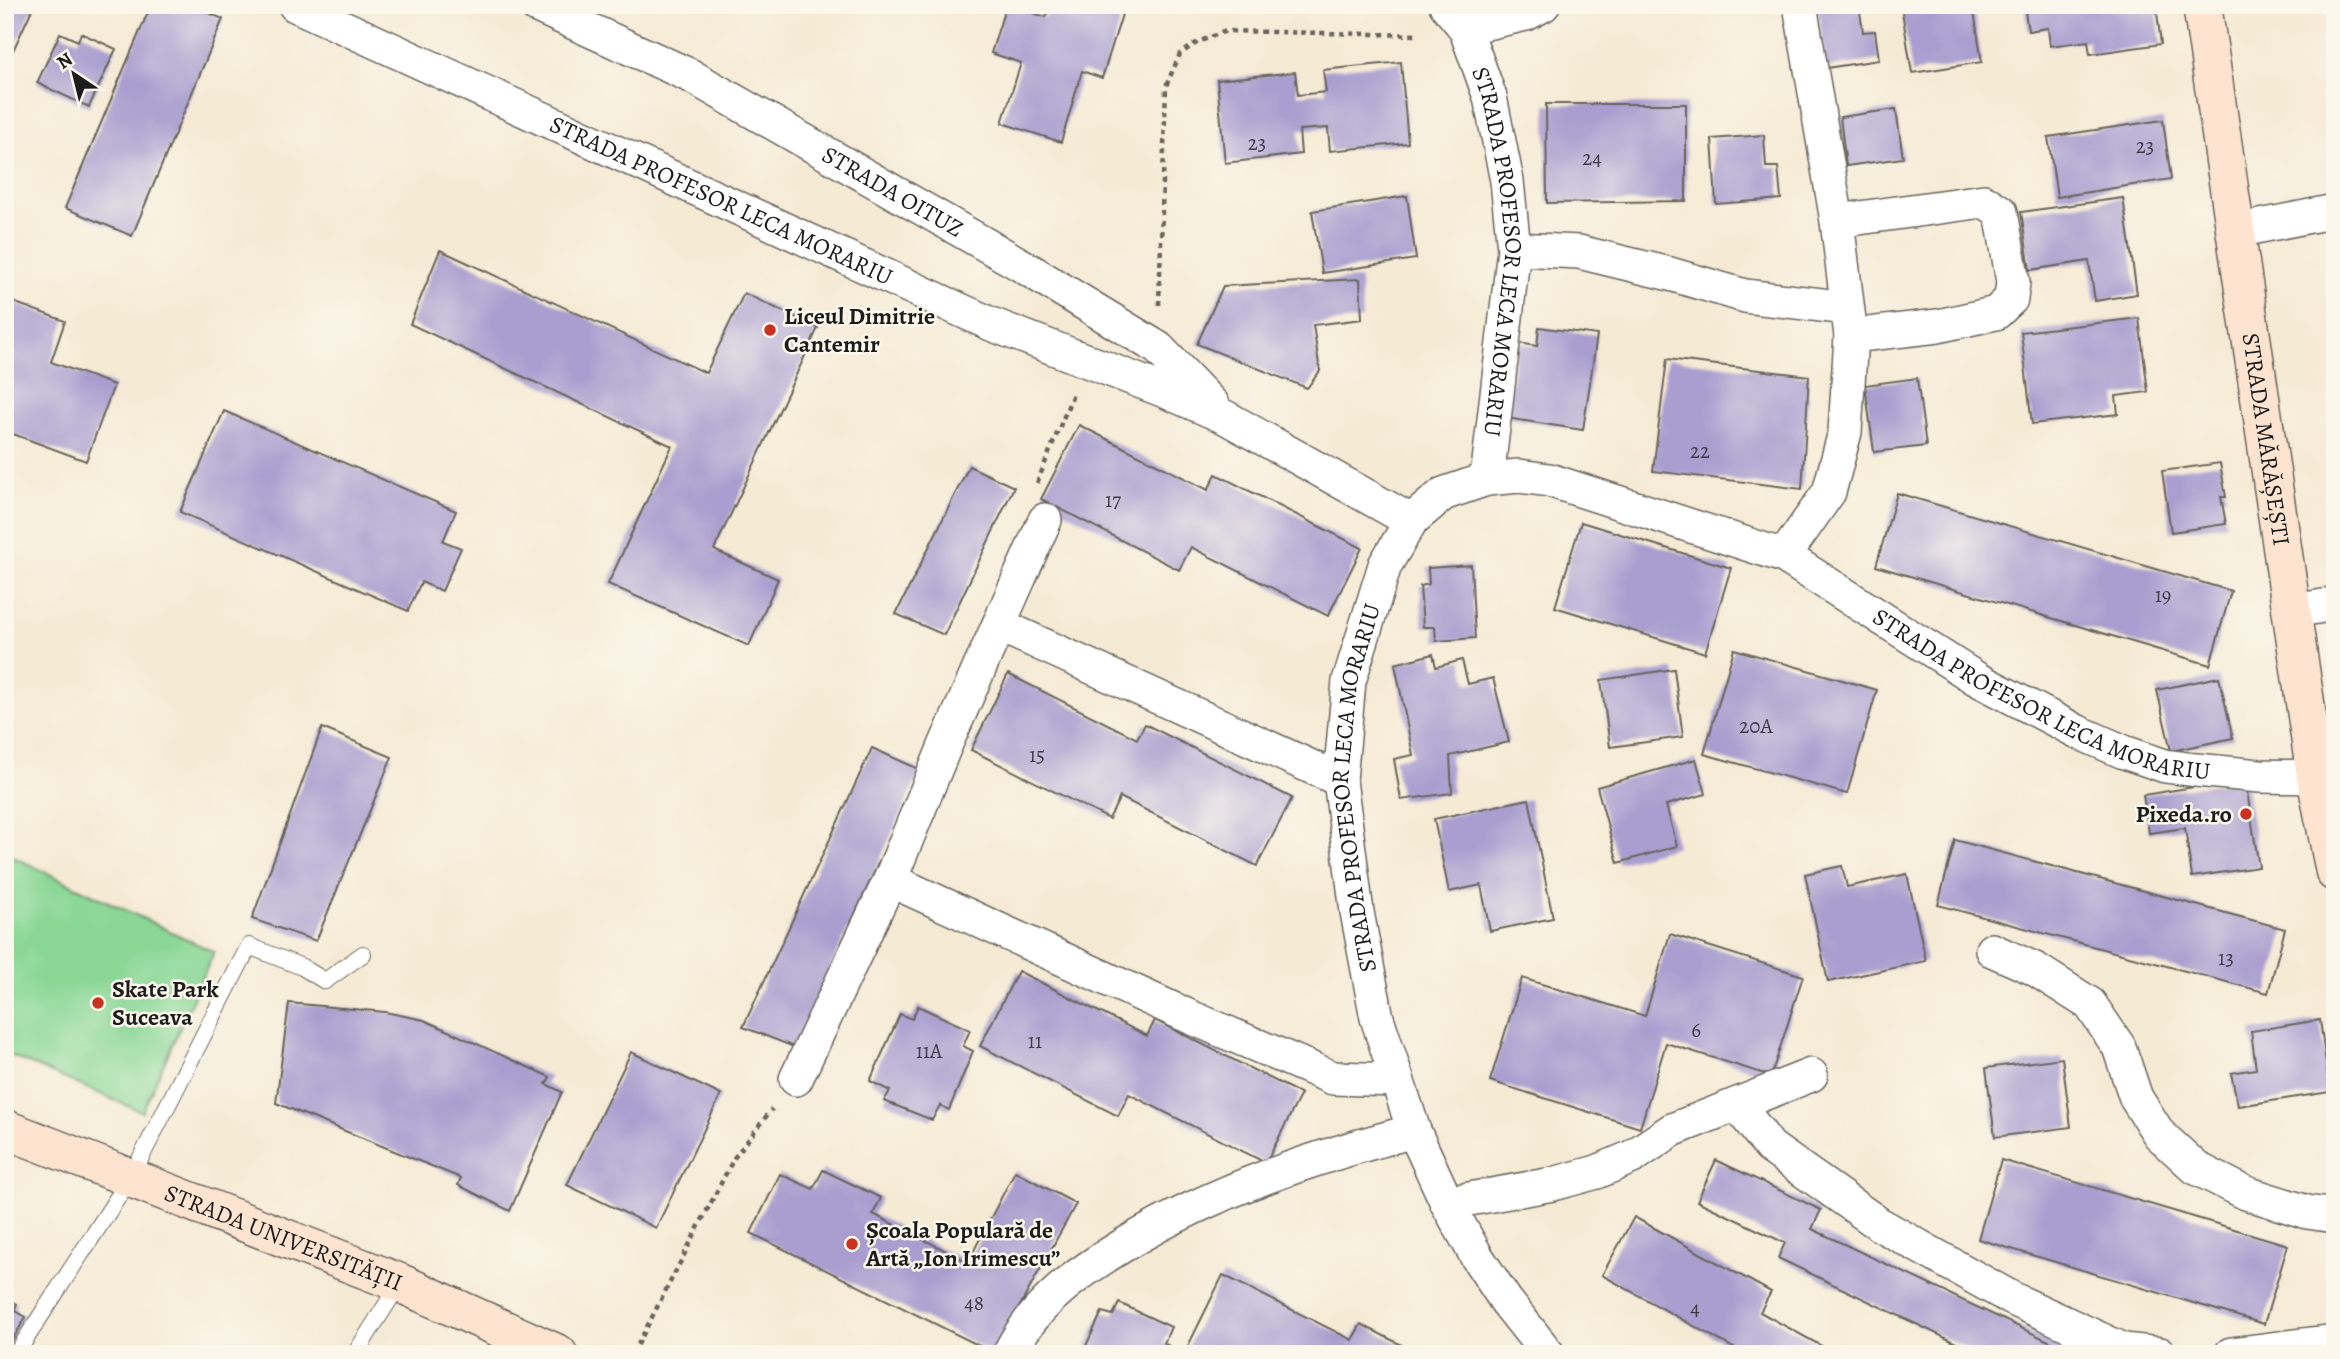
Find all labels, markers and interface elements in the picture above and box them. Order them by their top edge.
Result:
north arrow [38,38,108,108]
text: N [52,46,78,76]
street label: STRADA PROFESOR LECA MORARIU [1464,62,1530,438]
street label: STRADA PROFESOR LECA MORARIU [545,108,898,293]
house number: 23 [1248,129,1266,157]
house number: 23 [2136,132,2154,160]
street label: STRADA OITUZ [816,138,969,245]
house number: 24 [1582,144,1602,172]
place label: Liceul Dimitrie Cantemir [784,300,935,360]
marker: Liceul Dimitrie Cantemir [762,322,778,338]
street label: STRADA MĂRĂȘEȘTI [2235,331,2298,548]
house number: 22 [1690,437,1710,465]
house number: 17 [1105,486,1121,514]
house number: 19 [2155,581,2171,609]
street label: STRADA PROFESOR LECA MORARIU [1324,599,1388,975]
street label: STRADA PROFESOR LECA MORARIU [1867,601,2212,787]
house number: 20A [1739,712,1773,740]
house number: 15 [1029,741,1045,769]
place label: Pixeda.ro [2136,798,2232,830]
marker: Pixeda.ro [2238,806,2254,822]
house number: 13 [2218,944,2234,972]
place label: Skate Park Suceava [112,973,219,1033]
marker: Skate Park Suceava [90,995,106,1011]
house number: 6 [1691,1016,1701,1044]
house number: 11 [1028,1027,1042,1055]
house number: 11A [916,1037,943,1065]
street label: STRADA UNIVERSITĂȚII [160,1177,407,1298]
place label: Școala Populară de Artă „Ion Irimescu” [865,1214,1060,1274]
marker: Școala Populară de Artă „Ion Irimescu” [844,1236,860,1252]
house number: 48 [964,1289,984,1317]
house number: 4 [1690,1294,1700,1322]

